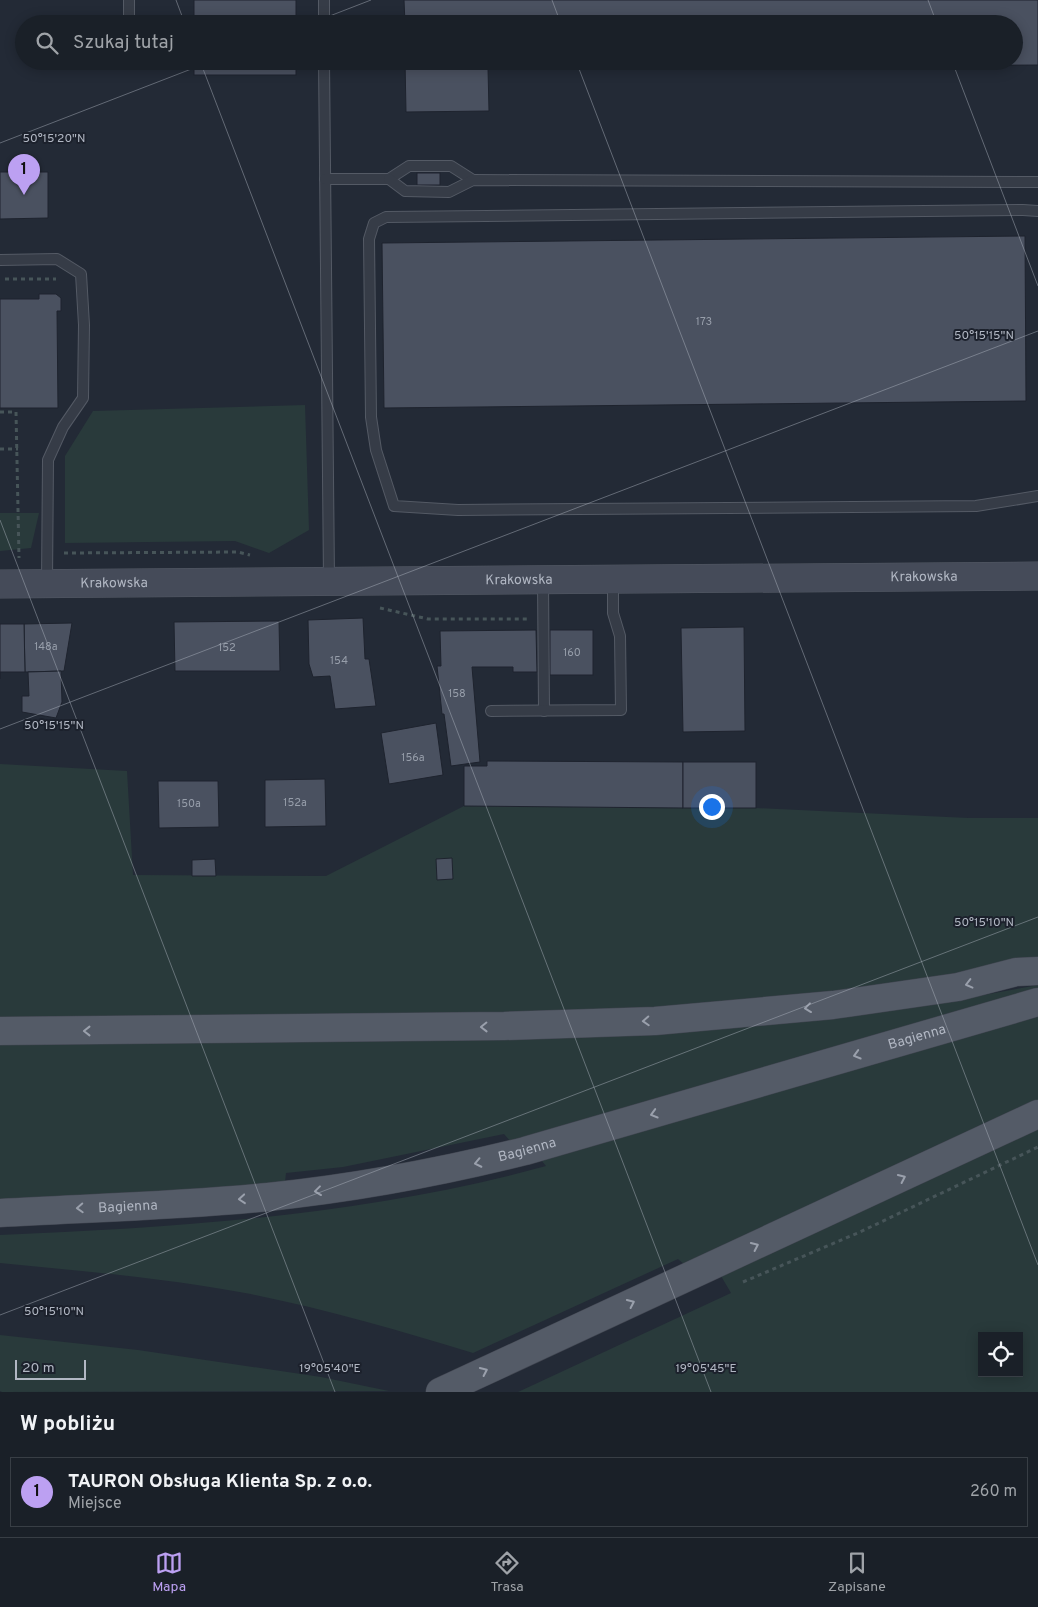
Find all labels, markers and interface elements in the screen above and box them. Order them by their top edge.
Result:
search box [15,15,1023,70]
icon: search [33,29,61,57]
text: Szukaj tutaj [73,31,174,55]
text: 50°15'20"N [23,131,85,147]
pin: 1 [8,154,40,195]
house number: 173 [696,315,712,329]
text: 50°15'15"N [954,328,1014,344]
street label: Krakowska [890,568,958,586]
street label: Krakowska [485,571,553,589]
street label: Krakowska [80,574,148,592]
house number: 148a [34,640,58,654]
house number: 152 [218,641,236,655]
house number: 160 [563,646,581,660]
house number: 154 [330,654,348,668]
house number: 158 [448,687,466,701]
text: 50°15'15"N [24,718,84,734]
house number: 156a [401,751,425,765]
your location [699,794,725,820]
house number: 152a [283,796,307,810]
house number: 150a [177,797,201,811]
text: 50°15'10"N [954,915,1014,931]
one-way arrow [964,978,973,989]
one-way arrow [804,1002,812,1013]
one-way arrow [642,1016,650,1027]
street label: Bagienna [886,1021,948,1054]
one-way arrow [480,1022,488,1032]
one-way arrow [82,1026,90,1036]
one-way arrow [853,1050,862,1060]
one-way arrow [651,1109,659,1119]
street label: Bagienna [496,1134,558,1166]
one-way arrow [473,1157,482,1167]
one-way arrow [897,1173,906,1184]
one-way arrow [314,1185,322,1196]
one-way arrow [238,1193,246,1204]
street label: Bagienna [98,1197,158,1217]
one-way arrow [75,1203,83,1214]
one-way arrow [749,1242,758,1252]
one-way arrow [626,1299,635,1309]
text: 50°15'10"N [24,1304,84,1320]
map controls [978,1332,1023,1377]
button: locate [978,1332,1023,1377]
scale bar [15,1357,86,1380]
text: 20 m [22,1360,55,1377]
text: 19°05'40"E [299,1361,361,1377]
text: 19°05'45"E [675,1361,737,1377]
one-way arrow [479,1367,488,1378]
text: W pobliżu [20,1411,115,1438]
text: TAURON Obsługa Klienta Sp. z o.o. [68,1470,372,1494]
text: 1 [34,1482,40,1502]
text: 260 m [970,1482,1017,1502]
text: Miejsce [68,1494,122,1514]
tab: Mapa [152,1549,186,1596]
tab: Trasa [490,1549,524,1596]
tab: Zapisane [828,1549,886,1596]

